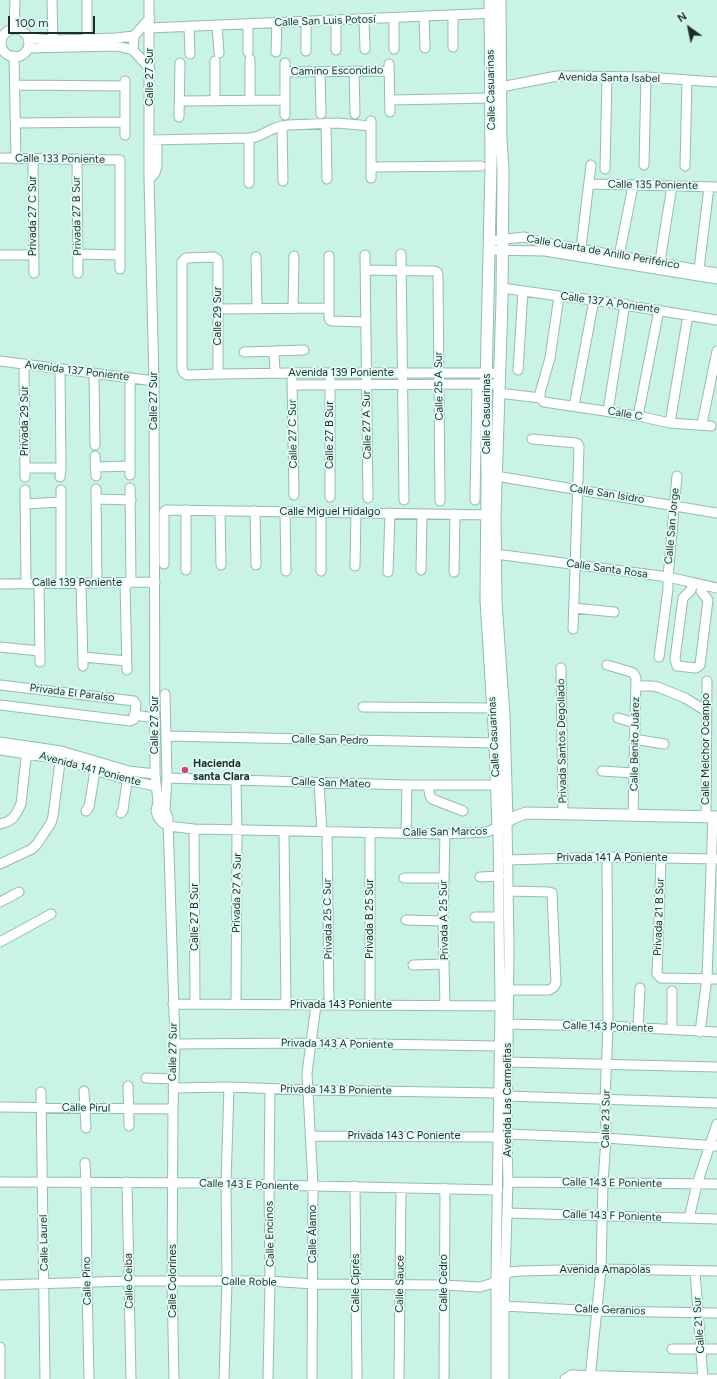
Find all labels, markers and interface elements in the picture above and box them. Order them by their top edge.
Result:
scale bar [10,8,97,34]
north arrow [669,8,709,48]
text: N [675,10,689,25]
street label: Calle San Luis Potosí [274,13,376,29]
text: 100 m [15,16,49,30]
street label: Calle 27 Sur [143,48,157,106]
street label: Calle Casuarinas [484,50,498,130]
street label: Camino Escondido [291,64,383,78]
street label: Avenida Santa Isabel [558,71,660,85]
street label: Calle 133 Poniente [15,152,105,166]
street label: Privada 27 C Sur [26,176,40,256]
street label: Privada 27 B Sur [70,176,84,256]
street label: Calle 135 Poniente [608,178,698,192]
street label: Calle Cuarta de Anillo Periférico [525,232,681,272]
street label: Calle 29 Sur [211,287,225,345]
street label: Calle 137 A Poniente [560,290,660,316]
street label: Calle 25 A Sur [432,351,446,421]
street label: Avenida 137 Poniente [24,358,130,384]
street label: Avenida 139 Poniente [288,366,394,380]
street label: Calle 27 Sur [147,372,161,430]
street label: Calle Casuarinas [480,374,494,454]
street label: Privada 29 Sur [18,386,32,456]
street label: Calle 27 A Sur [360,391,374,459]
street label: Calle 27 C Sur [286,399,300,469]
street label: Calle 27 B Sur [323,401,337,469]
street label: Calle C [607,404,643,424]
street label: Calle San Isidro [569,482,645,506]
street label: Calle San Jorge [662,487,682,565]
street label: Calle Miguel Hidalgo [280,505,380,519]
street label: Calle Santa Rosa [565,557,649,581]
street label: Calle 139 Poniente [32,576,122,590]
street label: Privada Santos Degollado [554,678,570,804]
street label: Privada El Paraíso [29,681,115,705]
street label: Calle Melchor Ocampo [699,693,713,805]
street label: Calle 27 Sur [148,696,162,754]
street label: Calle Casuarinas [485,696,503,778]
street label: Calle Benito Juárez [628,697,642,791]
street label: Calle San Pedro [291,733,369,747]
street label: Avenida 141 Poniente [38,749,142,789]
place label: Hacienda santa Clara [193,757,250,783]
marker: Hacienda santa Clara [180,765,190,775]
street label: Calle San Mateo [291,775,371,791]
street label: Calle San Marcos [403,825,487,839]
street label: Privada 141 A Poniente [557,851,667,865]
street label: Privada 27 A Sur [230,853,244,933]
street label: Privada 25 C Sur [321,878,335,960]
street label: Privada 21 B Sur [651,878,667,956]
street label: Privada B 25 Sur [363,879,377,959]
street label: Privada A 25 Sur [437,880,451,960]
street label: Calle 27 B Sur [188,883,202,951]
street label: Privada 143 Poniente [290,998,392,1012]
street label: Calle 143 Poniente [562,1019,654,1035]
street label: Calle 27 Sur [166,1023,180,1081]
street label: Privada 143 A Poniente [281,1036,393,1052]
street label: Avenida Las Carmelitas [501,1043,515,1157]
street label: Privada 143 B Poniente [280,1082,392,1098]
street label: Calle 23 Sur [599,1090,613,1148]
street label: Calle Pirul [62,1101,110,1115]
street label: Privada 143 C Poniente [348,1129,460,1143]
street label: Calle 143 E Poniente [562,1176,662,1190]
street label: Calle 143 E Poniente [199,1177,299,1193]
street label: Calle Encinos [263,1201,277,1267]
street label: Calle Álamo [306,1205,320,1263]
street label: Calle 143 F Poniente [562,1208,662,1224]
street label: Calle Laurel [37,1215,51,1271]
street label: Calle Colorines [166,1244,180,1318]
street label: Calle Ceiba [122,1253,136,1309]
street label: Calle Ciprés [349,1254,363,1312]
street label: Calle Cedro [437,1254,451,1312]
street label: Calle Sauce [393,1255,407,1313]
street label: Calle Pino [80,1257,94,1305]
street label: Avenida Amapolas [560,1263,650,1277]
street label: Calle Roble [221,1275,277,1289]
street label: Calle 21 Sur [690,1296,708,1354]
street label: Calle Geranios [574,1302,646,1318]

